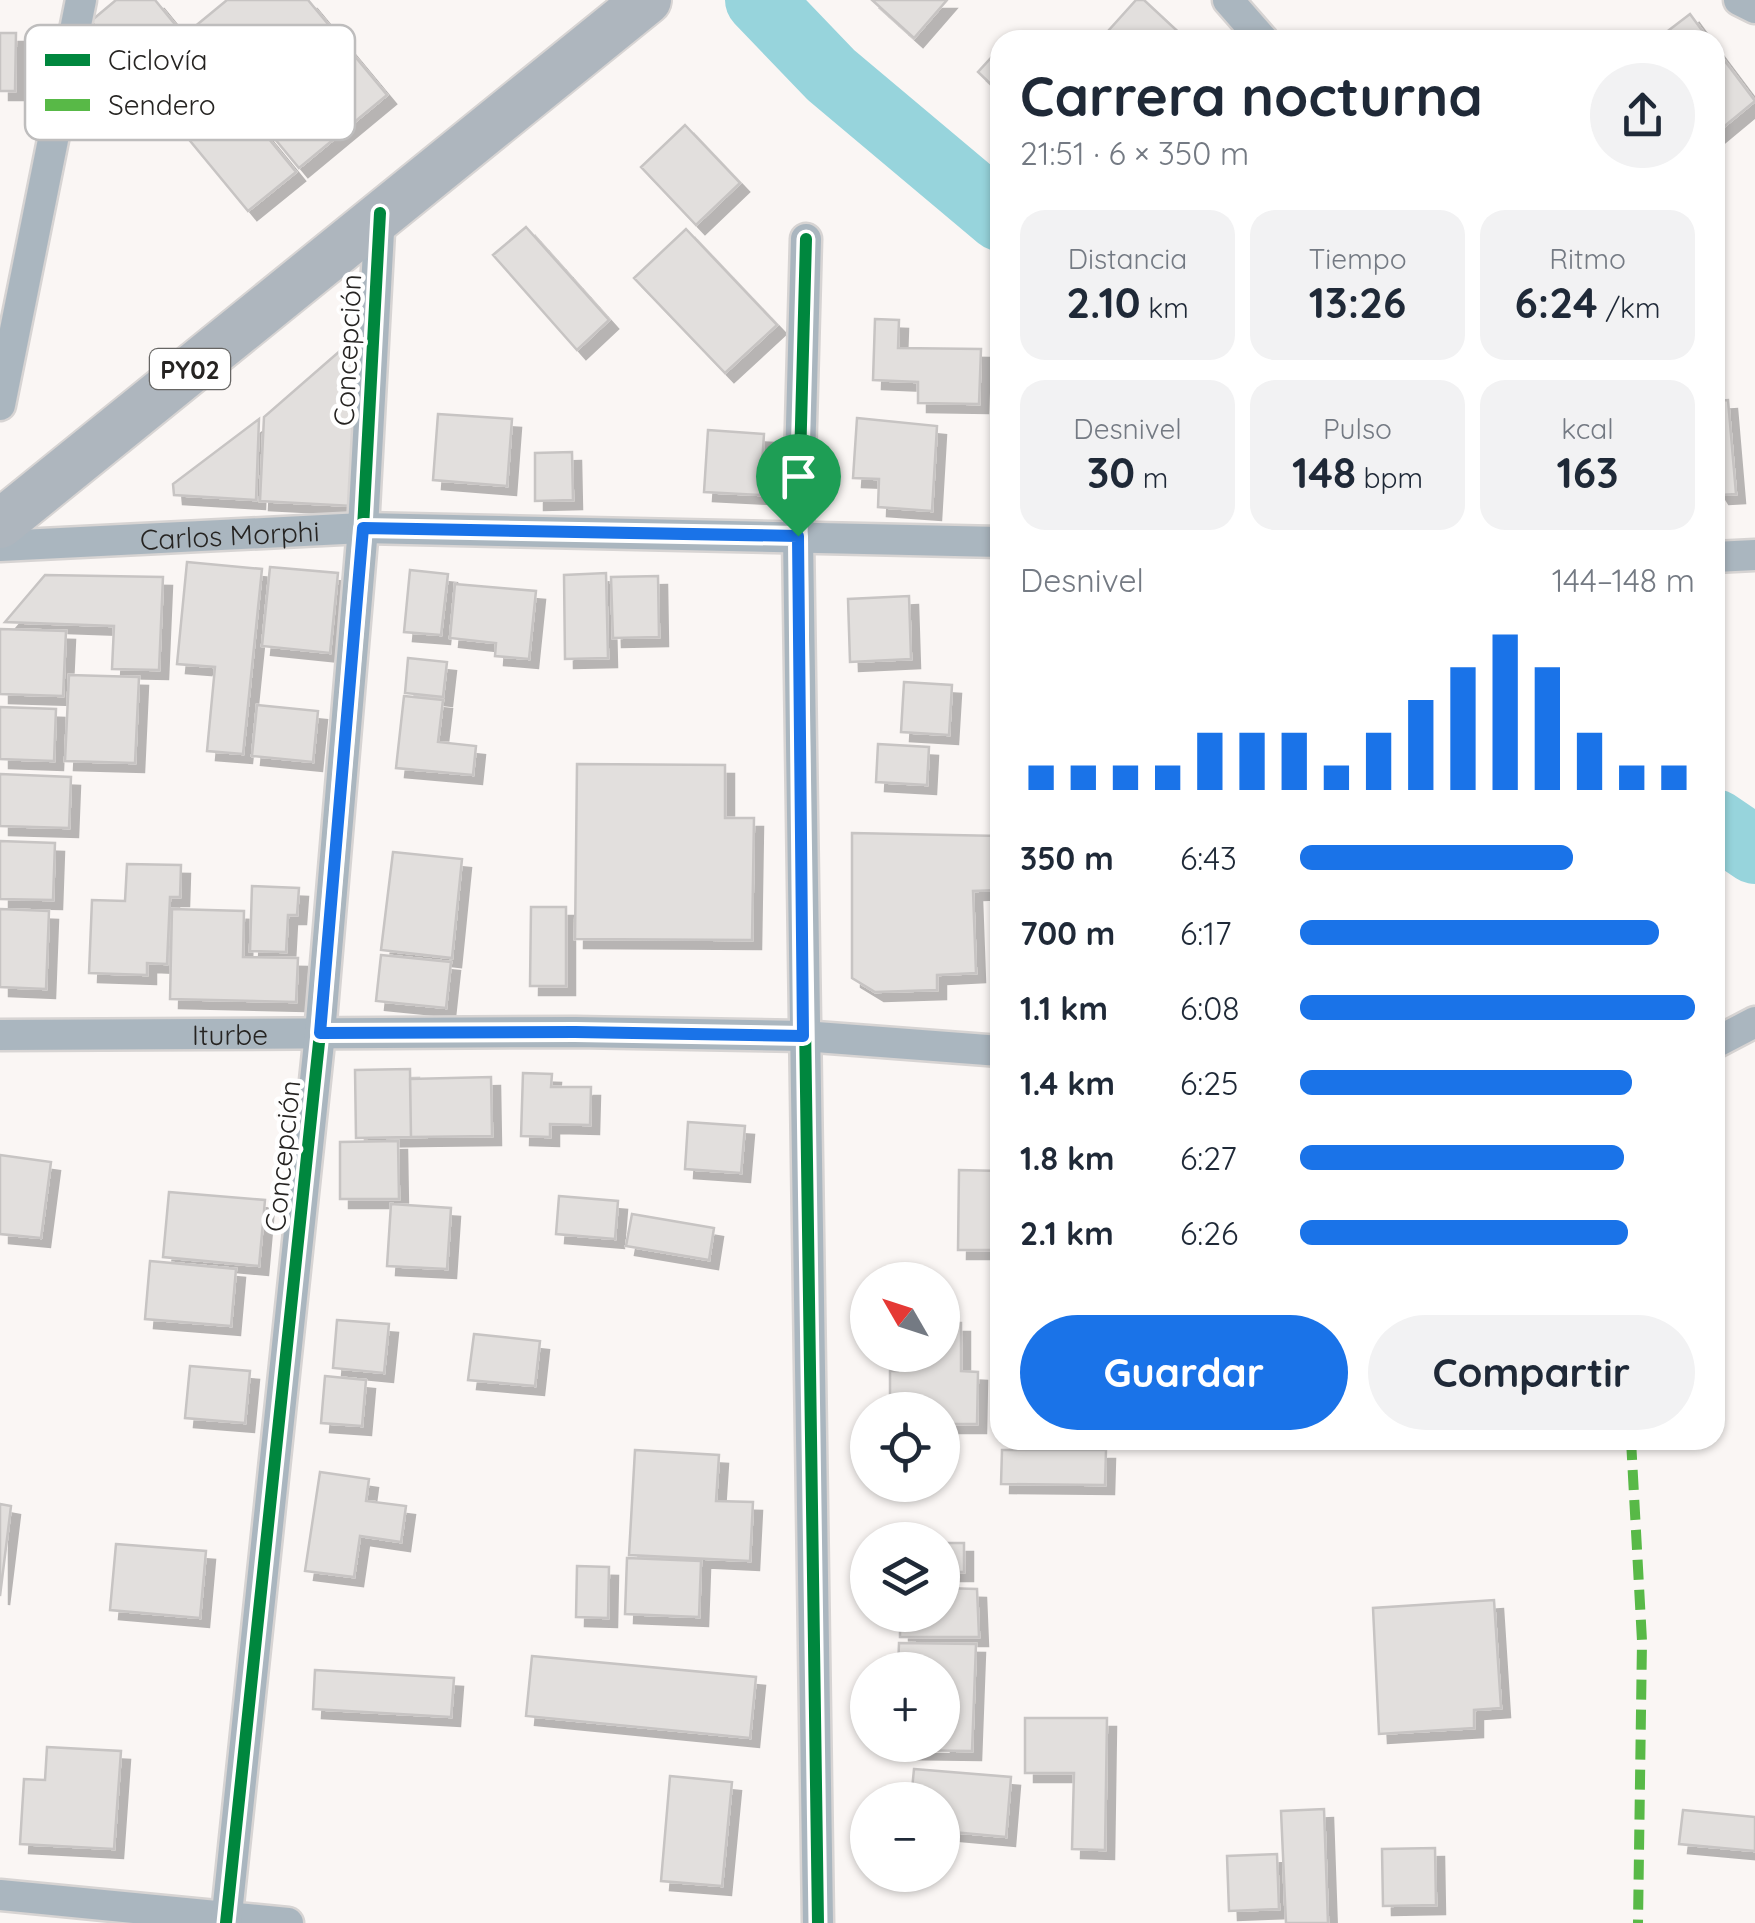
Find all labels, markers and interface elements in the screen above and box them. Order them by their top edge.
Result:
legend [25,25,355,140]
text: Ciclovía [108,42,208,77]
text: Carrera nocturna [1020,61,1483,130]
button: share [1590,63,1695,168]
text: Sendero [108,87,216,122]
text: 21:51 · 6 × 350 m [1020,133,1249,173]
text: Distancia [1068,241,1187,276]
text: Tiempo [1308,241,1407,276]
text: Ritmo [1549,241,1626,276]
street label: Concepción [326,273,368,427]
text: 2.10 [1066,276,1141,329]
text: 13:26 [1309,276,1406,329]
text: 6:24 [1514,276,1598,329]
text: km [1141,290,1189,325]
text: /km [1598,290,1661,325]
road number: PY02 [150,349,230,389]
text: Desnivel [1073,411,1182,446]
text: Pulso [1323,411,1392,446]
text: kcal [1561,411,1614,446]
pin [756,434,841,537]
text: 30 [1087,446,1135,499]
text: 148 [1292,446,1356,499]
text: 163 [1556,446,1619,499]
icon: arrive [771,449,826,504]
text: m [1135,460,1168,495]
text: bpm [1356,460,1423,495]
street label: Carlos Morphi [139,513,320,557]
text: Desnivel [1020,560,1144,600]
text: 144–148 m [1552,560,1695,600]
text: 350 m [1020,838,1114,878]
text: 6:43 [1180,838,1237,878]
text: 700 m [1020,913,1115,953]
text: 6:17 [1180,913,1231,953]
text: 1.1 km [1020,988,1108,1028]
text: 6:08 [1180,988,1240,1028]
street label: Iturbe [192,1016,268,1051]
text: 1.4 km [1020,1063,1115,1103]
text: 6:25 [1180,1063,1238,1103]
street label: Concepción [257,1078,307,1234]
text: 1.8 km [1020,1138,1115,1178]
text: 6:27 [1180,1138,1237,1178]
text: 2.1 km [1020,1213,1114,1253]
text: 6:26 [1180,1213,1238,1253]
north arrow [850,1262,960,1372]
map controls [850,1262,960,1892]
button: Guardar [1020,1315,1348,1430]
button: Compartir [1368,1315,1695,1430]
button: locate [850,1392,960,1502]
button: layers [850,1522,960,1632]
button: + [850,1652,960,1762]
button: − [850,1782,960,1892]

